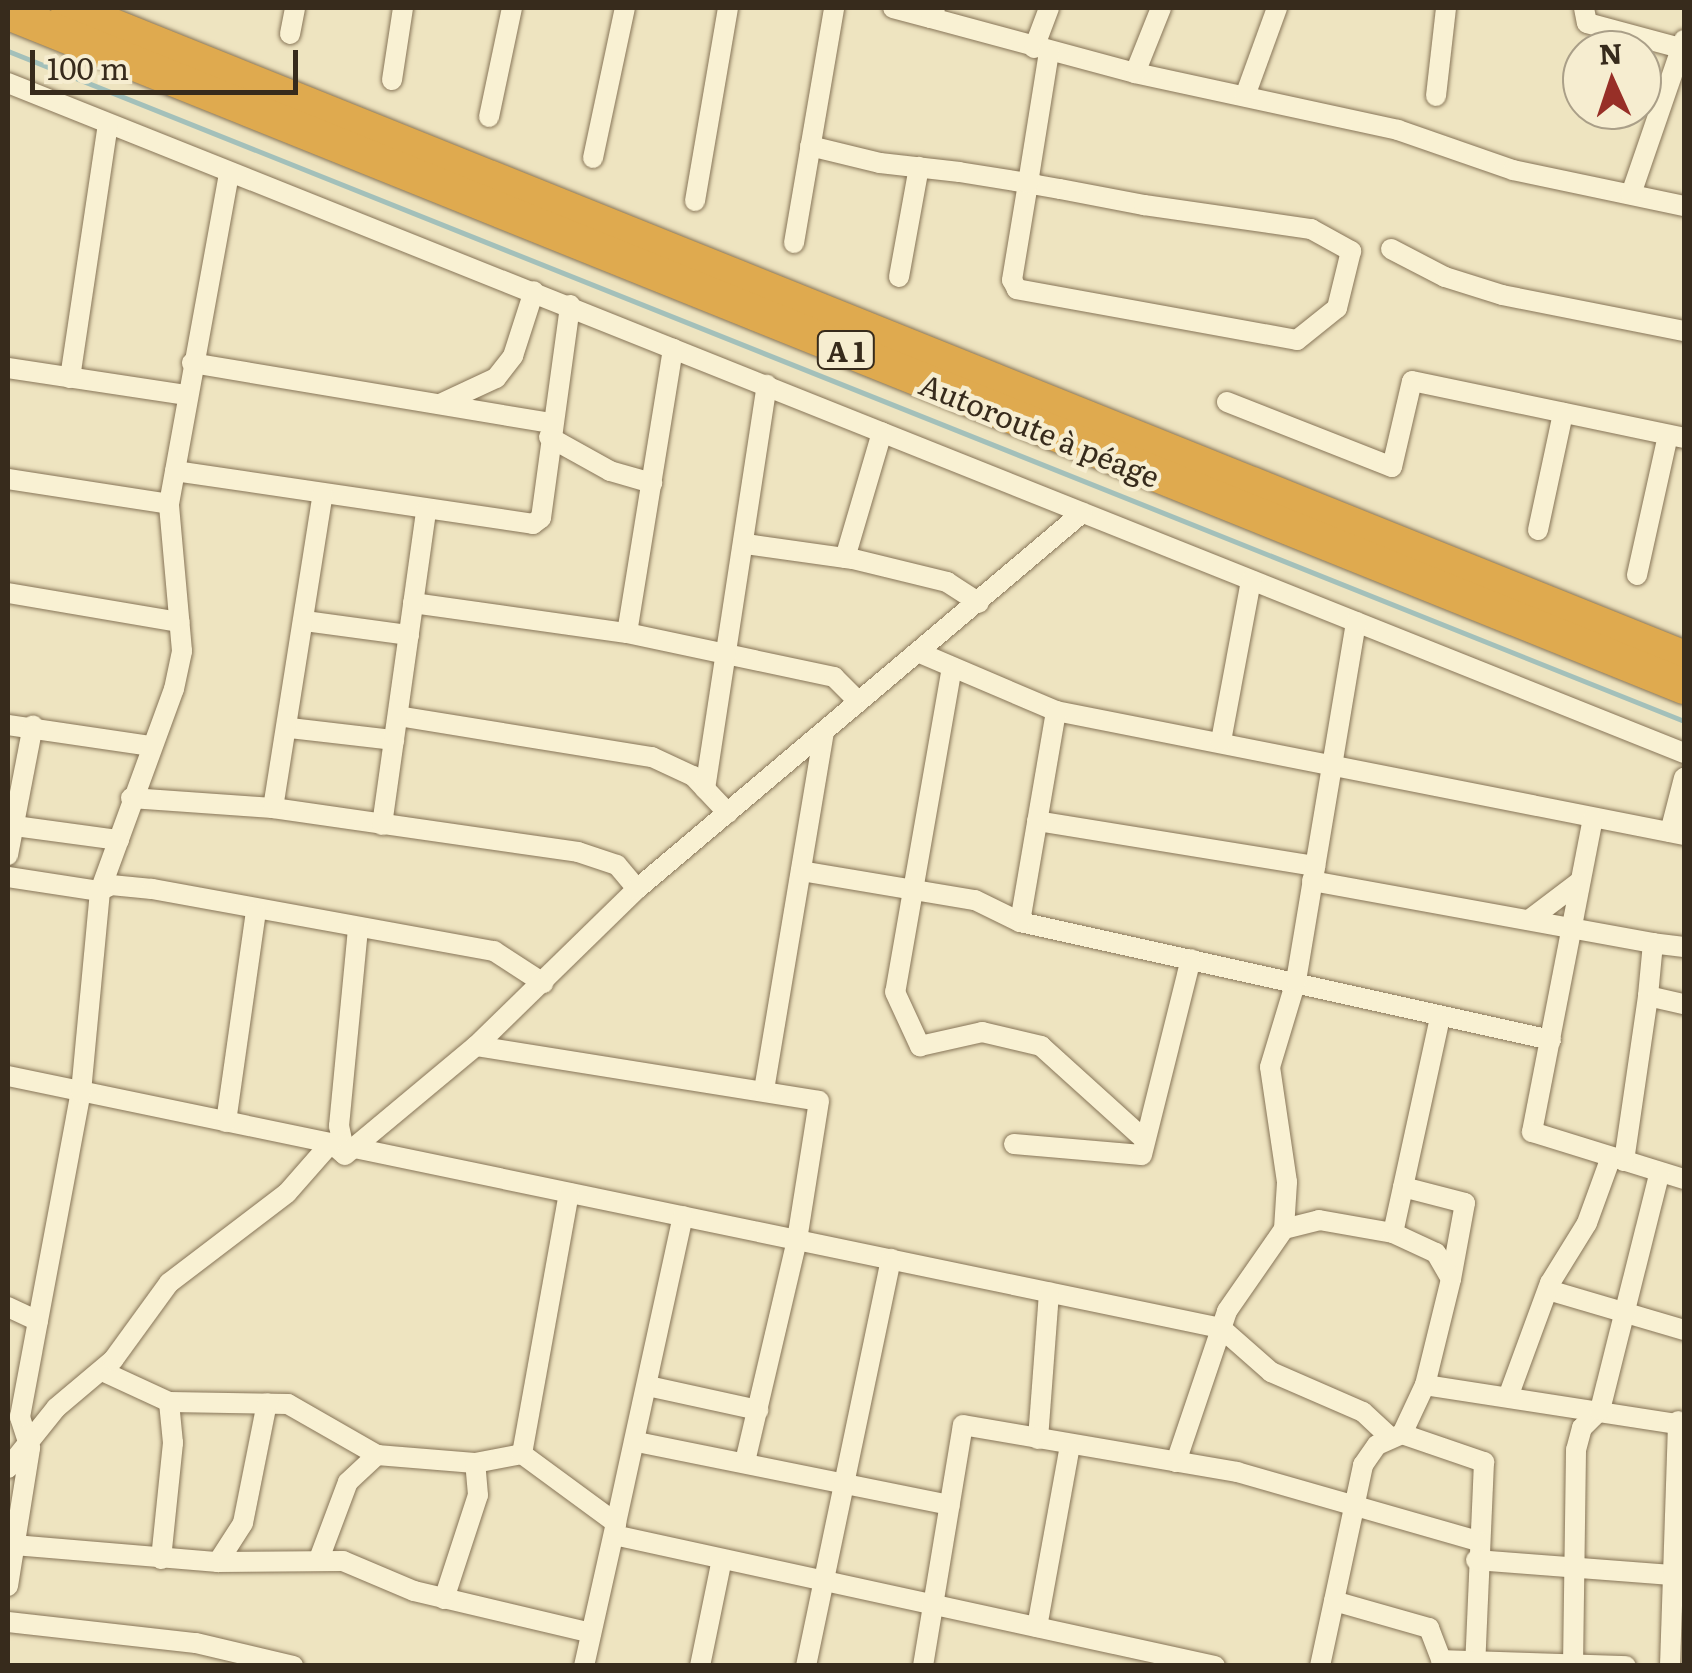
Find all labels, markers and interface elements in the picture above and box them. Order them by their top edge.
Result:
scale bar [35,30,302,92]
north arrow [1562,30,1662,130]
text: N [1598,30,1623,74]
text: 100 m [47,45,129,89]
road number: A 1 [816,327,876,373]
street label: Autoroute à péage [915,364,1165,494]

